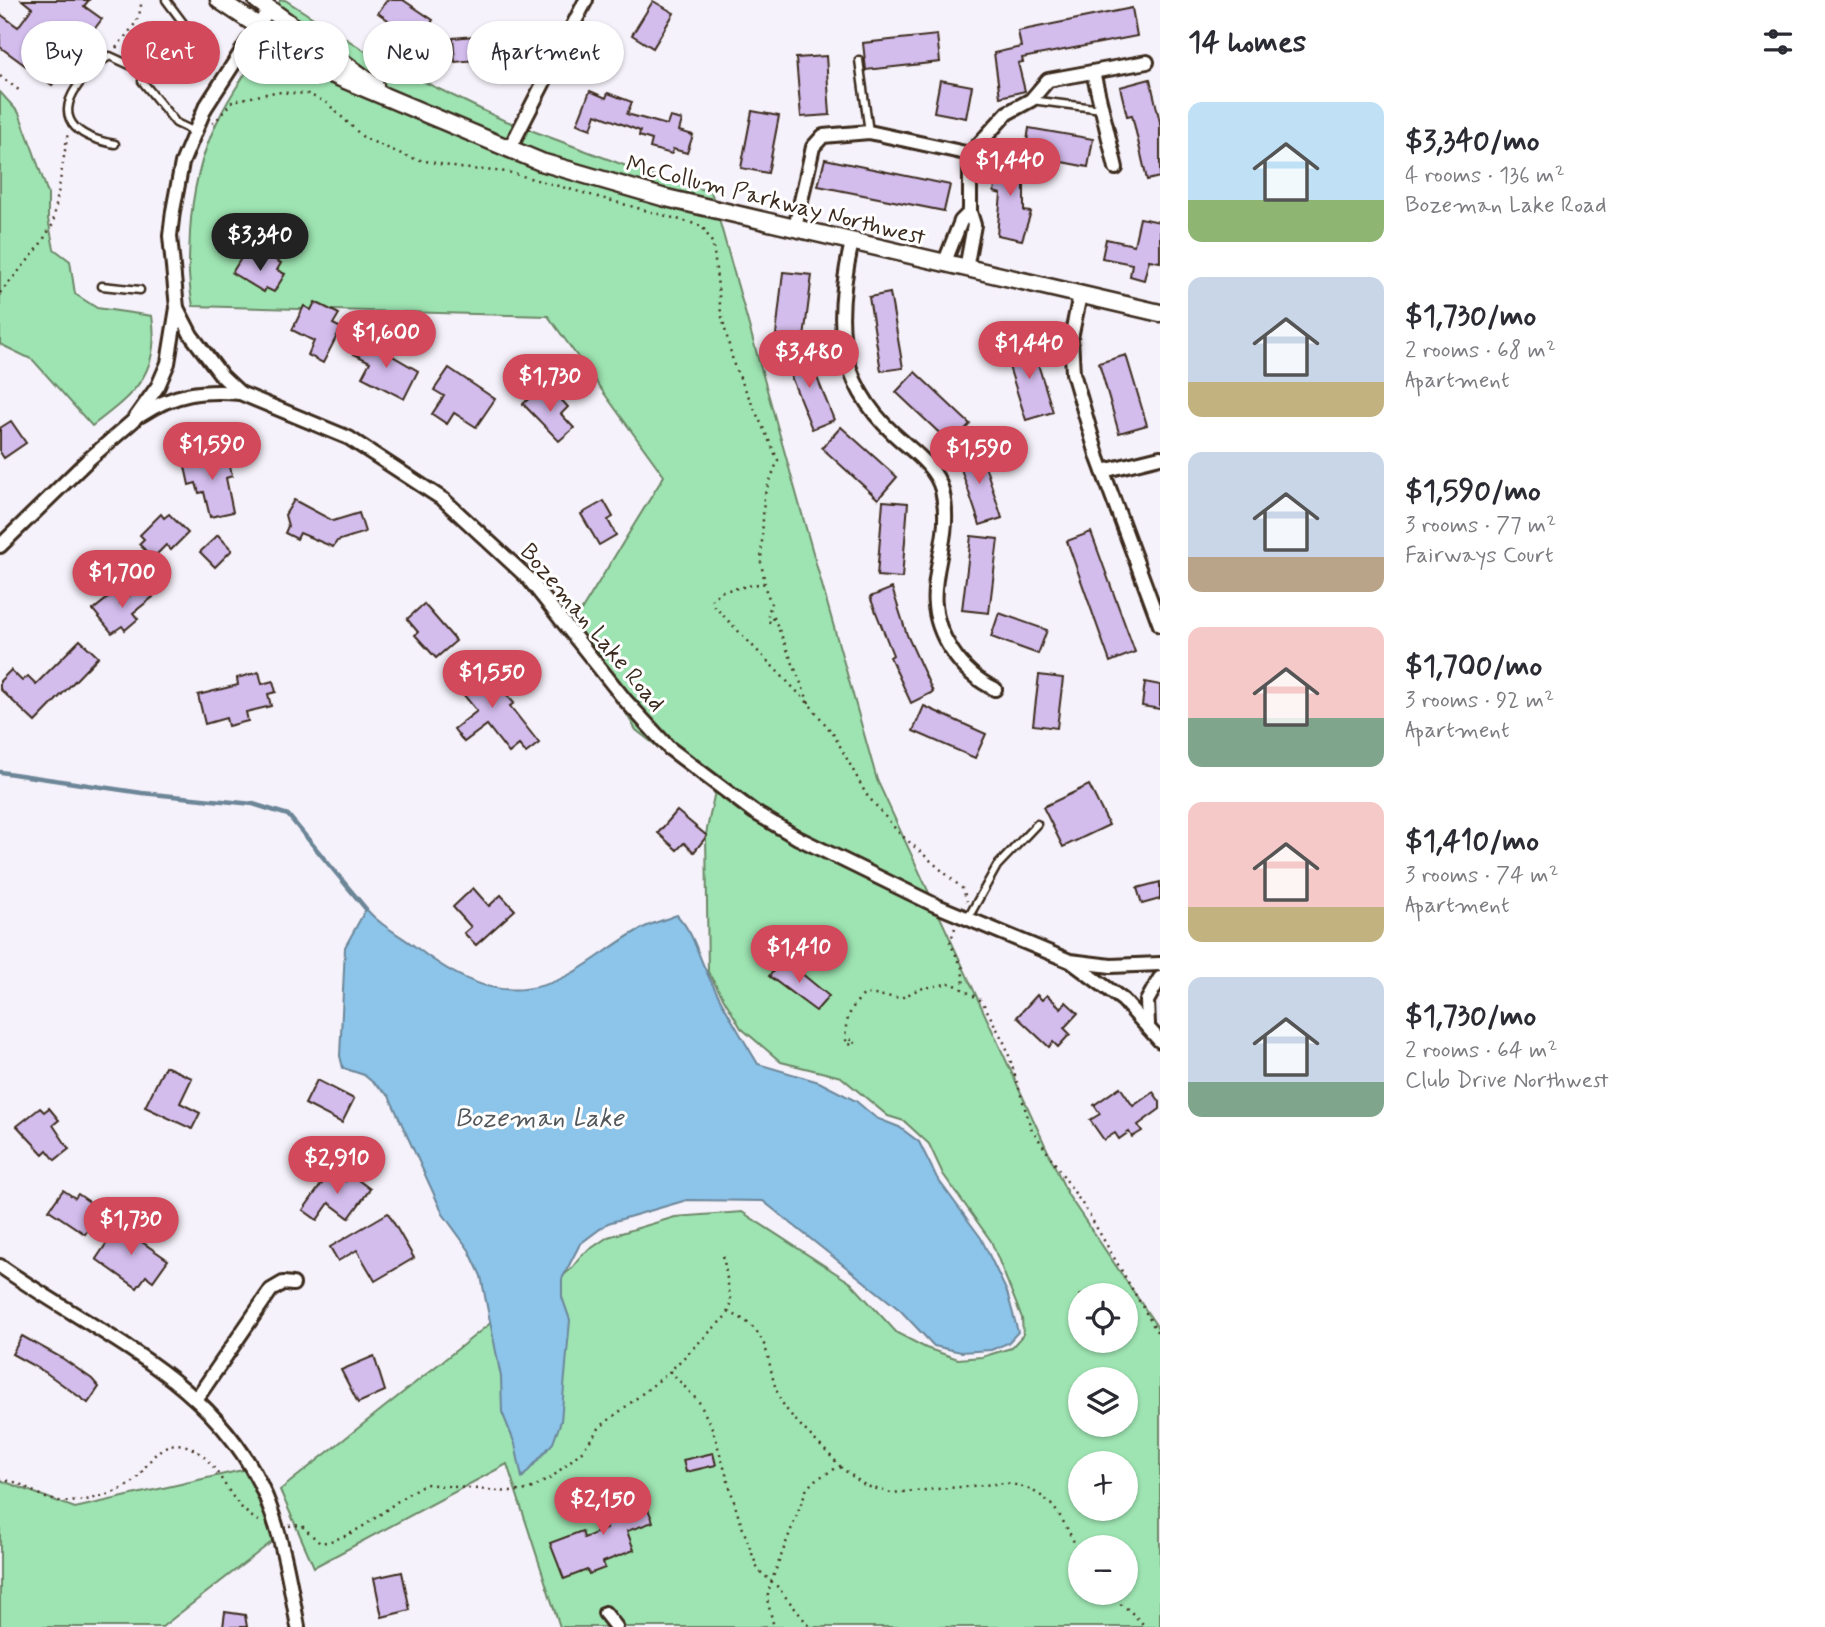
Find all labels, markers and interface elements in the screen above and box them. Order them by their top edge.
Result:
chip: Buy [21,21,107,84]
chip: Rent [121,21,220,84]
chip: Filters [234,21,349,84]
chip: New [363,21,453,84]
chip: Apartment [467,21,624,84]
text: 14 homes [1188,23,1306,62]
icon: filters [1759,23,1797,61]
text: $3,340/mo [1405,122,1540,161]
icon: home [1244,130,1328,214]
pin: $1,440 [953,138,1067,198]
text: $1,440 [975,146,1045,176]
street label: McCollum Parkway Northwest [623,149,929,254]
text: 4 rooms · 136 m² [1405,161,1565,191]
text: Bozeman Lake Road [1405,191,1606,221]
pin: $3,340 [203,214,317,273]
text: $3,340 [227,221,293,251]
text: $1,730/mo [1405,297,1536,336]
icon: home [1244,305,1328,389]
pin: $1,600 [329,310,443,370]
text: $1,600 [352,318,420,348]
pin: $1,440 [972,322,1086,381]
text: $1,440 [994,329,1064,359]
pin: $3,480 [752,330,866,390]
text: 2 rooms · 68 m² [1405,336,1556,366]
text: $3,480 [775,338,843,368]
pin: $1,730 [493,354,607,414]
text: $1,730 [519,362,581,392]
text: Apartment [1405,366,1510,396]
pin: $1,590 [155,422,269,482]
pin: $1,590 [922,426,1036,486]
text: $1,590 [179,430,245,460]
text: $1,590 [946,434,1012,464]
text: $1,590/mo [1405,472,1541,511]
icon: home [1244,480,1328,564]
text: 3 rooms · 77 m² [1405,511,1556,541]
street label: Bozeman Lake Road [512,537,671,718]
text: Fairways Court [1405,541,1554,571]
pin: $1,700 [65,550,179,610]
text: $1,700 [88,558,156,588]
text: $1,700/mo [1405,647,1542,686]
pin: $1,550 [435,650,549,710]
icon: home [1244,655,1328,739]
text: $1,550 [459,658,525,688]
text: 3 rooms · 92 m² [1405,686,1554,716]
text: Apartment [1405,716,1510,746]
text: $1,410/mo [1405,822,1539,861]
icon: home [1244,830,1328,914]
text: 3 rooms · 74 m² [1405,861,1559,891]
text: Apartment [1405,891,1510,921]
pin: $1,410 [742,926,856,985]
text: $1,410 [767,933,831,963]
text: $1,730/mo [1405,997,1536,1036]
icon: home [1244,1005,1328,1089]
text: 2 rooms · 64 m² [1405,1036,1557,1066]
text: Club Drive Northwest [1405,1066,1609,1096]
water label: Bozeman Lake [454,1102,625,1136]
pin: $2,910 [280,1136,394,1196]
text: $2,910 [304,1144,370,1174]
pin: $1,730 [74,1198,188,1257]
text: $1,730 [100,1205,162,1235]
map controls [1068,1283,1138,1605]
button: locate [1068,1283,1138,1353]
button: layers [1068,1367,1138,1437]
button: + [1068,1451,1138,1521]
pin: $2,150 [546,1478,660,1537]
text: $2,150 [570,1485,636,1515]
button: − [1068,1535,1138,1605]

